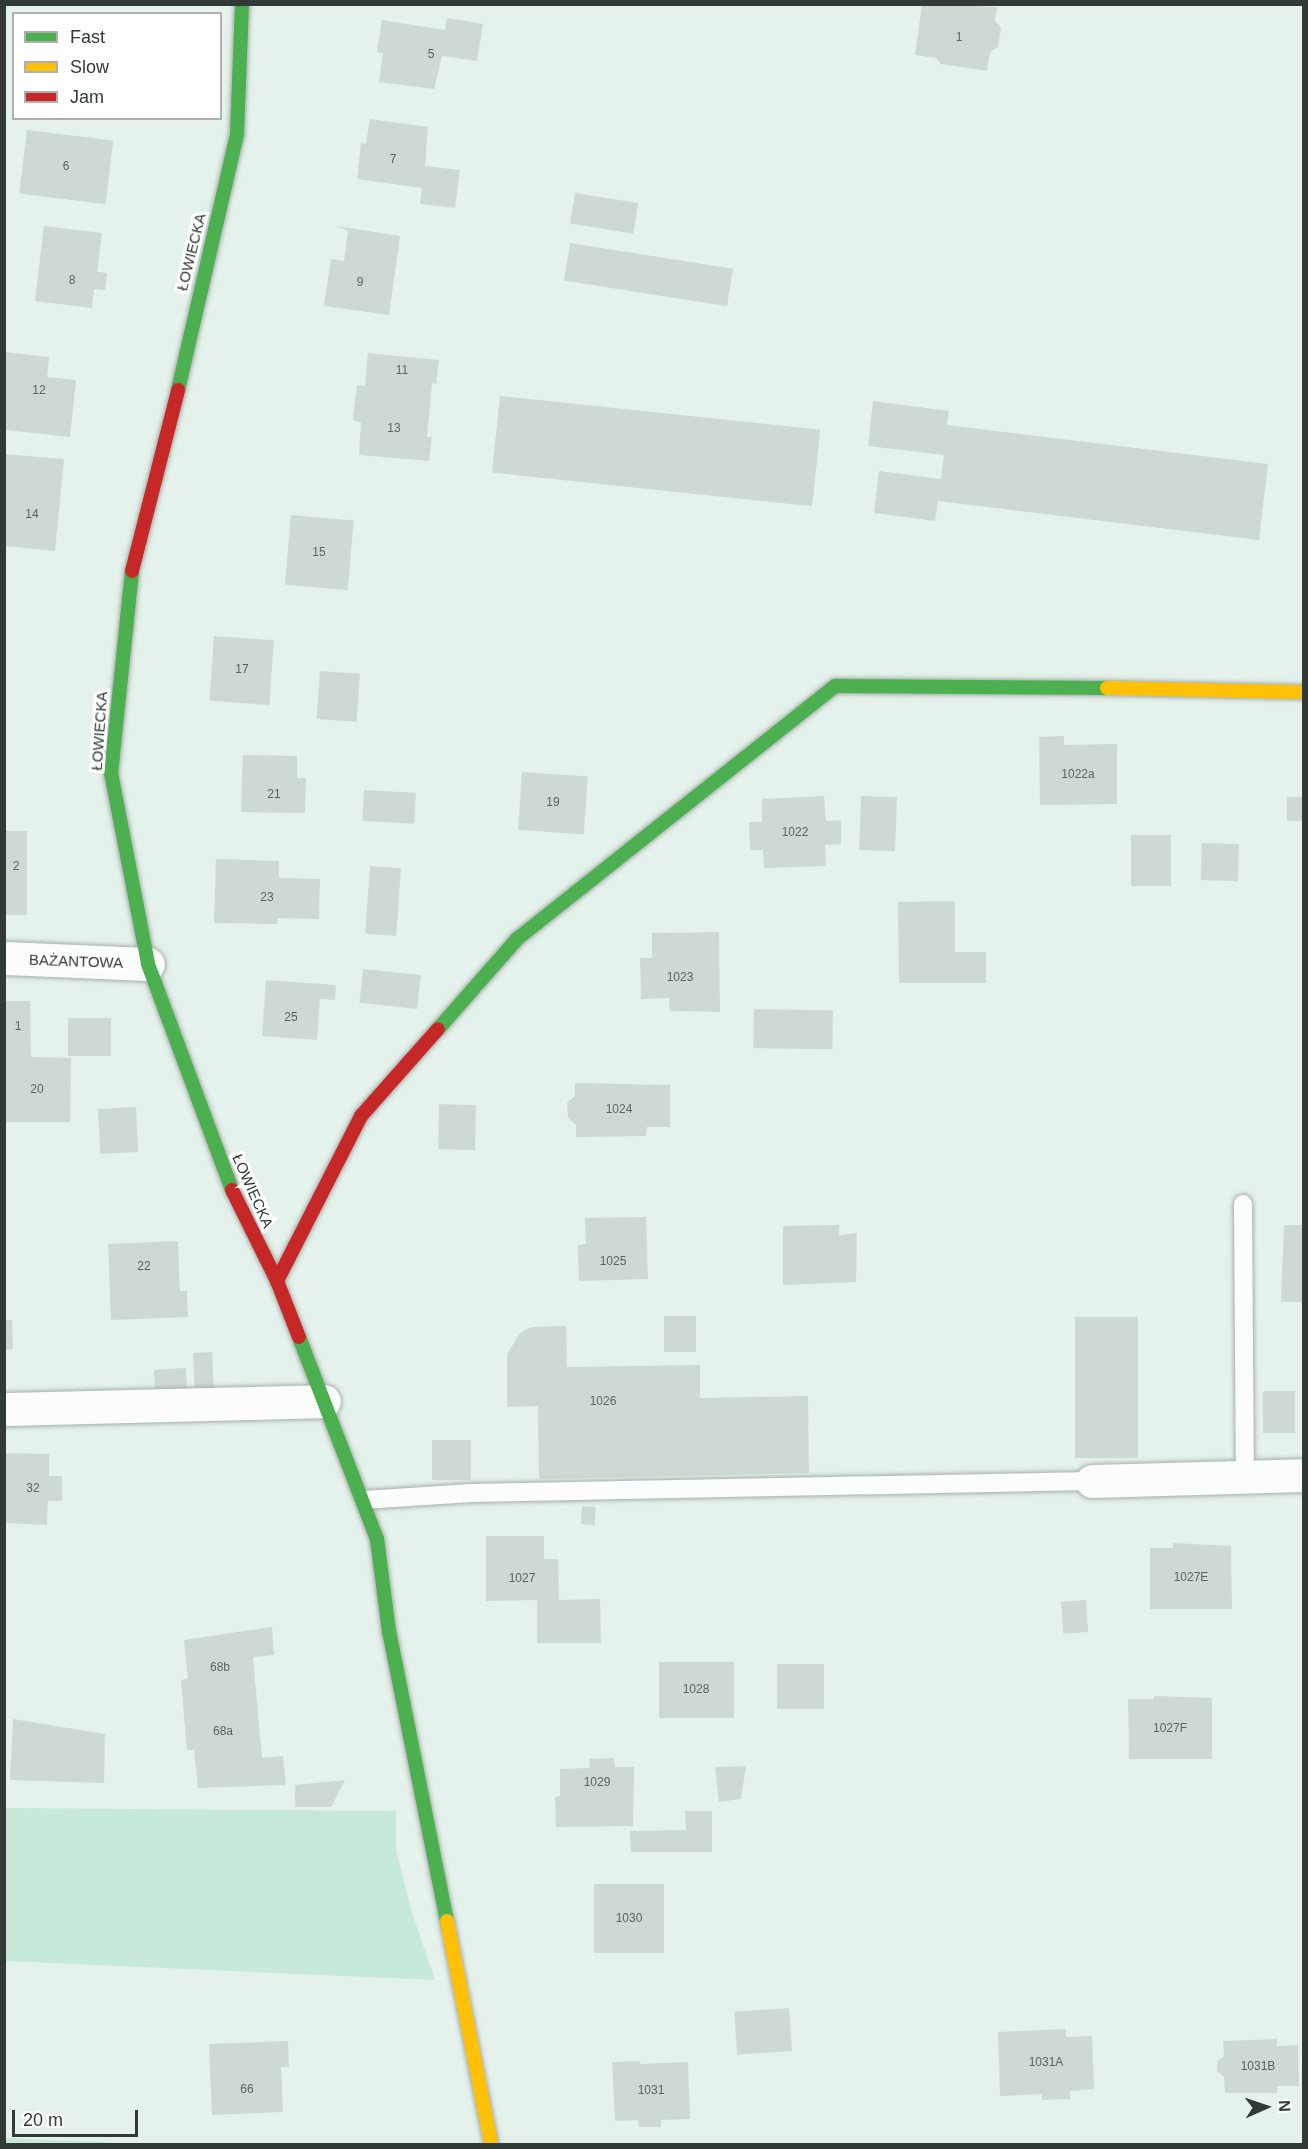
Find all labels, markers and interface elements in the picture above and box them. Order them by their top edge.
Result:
legend [12,12,222,120]
text: Fast [70,27,105,47]
house number: 1 [956,31,962,45]
house number: 5 [428,48,434,62]
text: Slow [70,57,109,77]
text: Jam [70,87,104,107]
house number: 7 [390,153,396,167]
house number: 6 [63,160,69,174]
street label: ŁOWIECKA [173,211,209,293]
house number: 8 [69,274,75,288]
house number: 9 [357,276,363,290]
house number: 11 [396,364,408,378]
house number: 12 [32,384,46,398]
house number: 13 [387,422,401,436]
house number: 14 [25,508,39,522]
house number: 15 [312,546,326,560]
house number: 17 [235,663,249,677]
street label: ŁOWIECKA [87,691,111,771]
house number: 1022a [1061,768,1095,782]
house number: 21 [267,788,281,802]
house number: 19 [546,796,560,810]
house number: 1022 [782,826,808,840]
house number: 2 [13,860,19,874]
house number: 23 [260,891,274,905]
street label: BAŻANTOWA [29,950,123,972]
house number: 1023 [667,971,693,985]
house number: 25 [284,1011,298,1025]
house number: 1 [15,1020,21,1034]
house number: 20 [30,1083,44,1097]
house number: 1024 [606,1103,632,1117]
street label: ŁOWIECKA [229,1151,277,1231]
house number: 1025 [600,1255,626,1269]
house number: 22 [137,1260,151,1274]
house number: 1026 [590,1395,616,1409]
house number: 32 [26,1482,40,1496]
house number: 1027E [1174,1571,1208,1585]
house number: 1027 [509,1572,535,1586]
house number: 68b [210,1661,230,1675]
house number: 1028 [683,1683,709,1697]
house number: 1027F [1153,1722,1187,1736]
house number: 68a [213,1725,233,1739]
house number: 1029 [584,1776,610,1790]
house number: 1030 [616,1912,642,1926]
house number: 1031A [1029,2056,1063,2070]
house number: 1031B [1241,2060,1275,2074]
north arrow [1236,2077,1296,2137]
house number: 66 [240,2083,254,2097]
house number: 1031 [638,2084,664,2098]
scale bar [15,2098,141,2136]
text: N [1276,2100,1293,2112]
text: 20 m [23,2110,63,2130]

